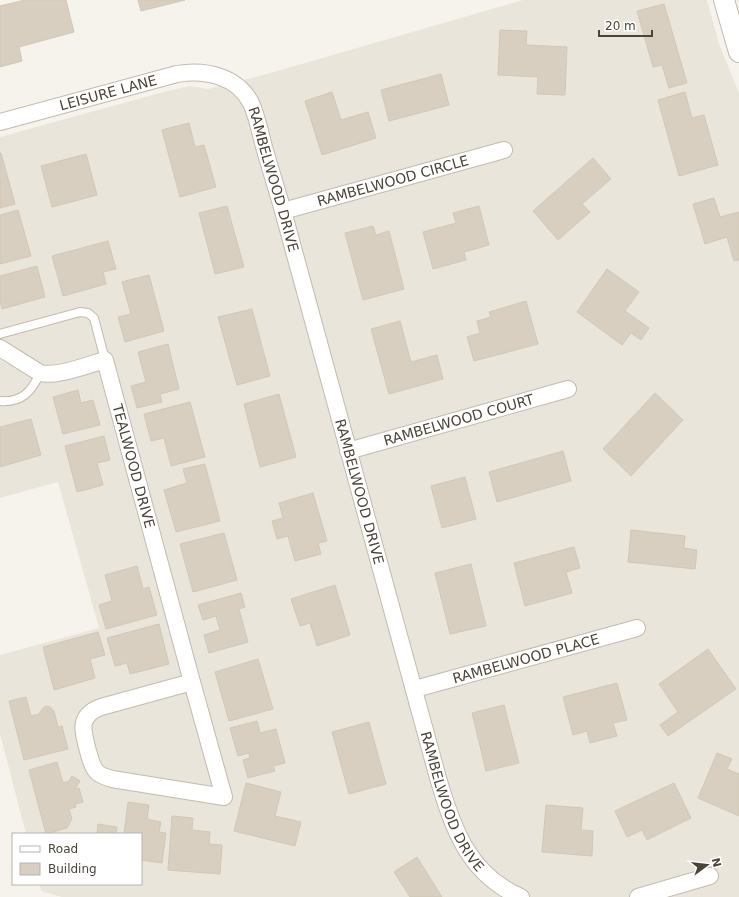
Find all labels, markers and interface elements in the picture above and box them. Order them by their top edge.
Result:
scale bar [599,12,652,38]
text: 20 m [605,19,636,33]
street label: LEISURE LANE [58,72,158,113]
street label: RAMBELWOOD DRIVE [245,104,302,253]
street label: RAMBELWOOD CIRCLE [315,152,470,209]
street label: RAMBELWOOD COURT [382,391,536,449]
street label: TEALWOOD DRIVE [109,401,158,530]
street label: RAMBELWOOD DRIVE [332,417,387,566]
street label: RAMBELWOOD PLACE [451,631,601,686]
street label: RAMBELWOOD DRIVE [418,730,487,875]
legend [12,833,142,885]
text: Road [48,842,78,856]
north arrow [687,845,727,885]
text: N [709,856,724,869]
text: Building [48,862,97,876]

